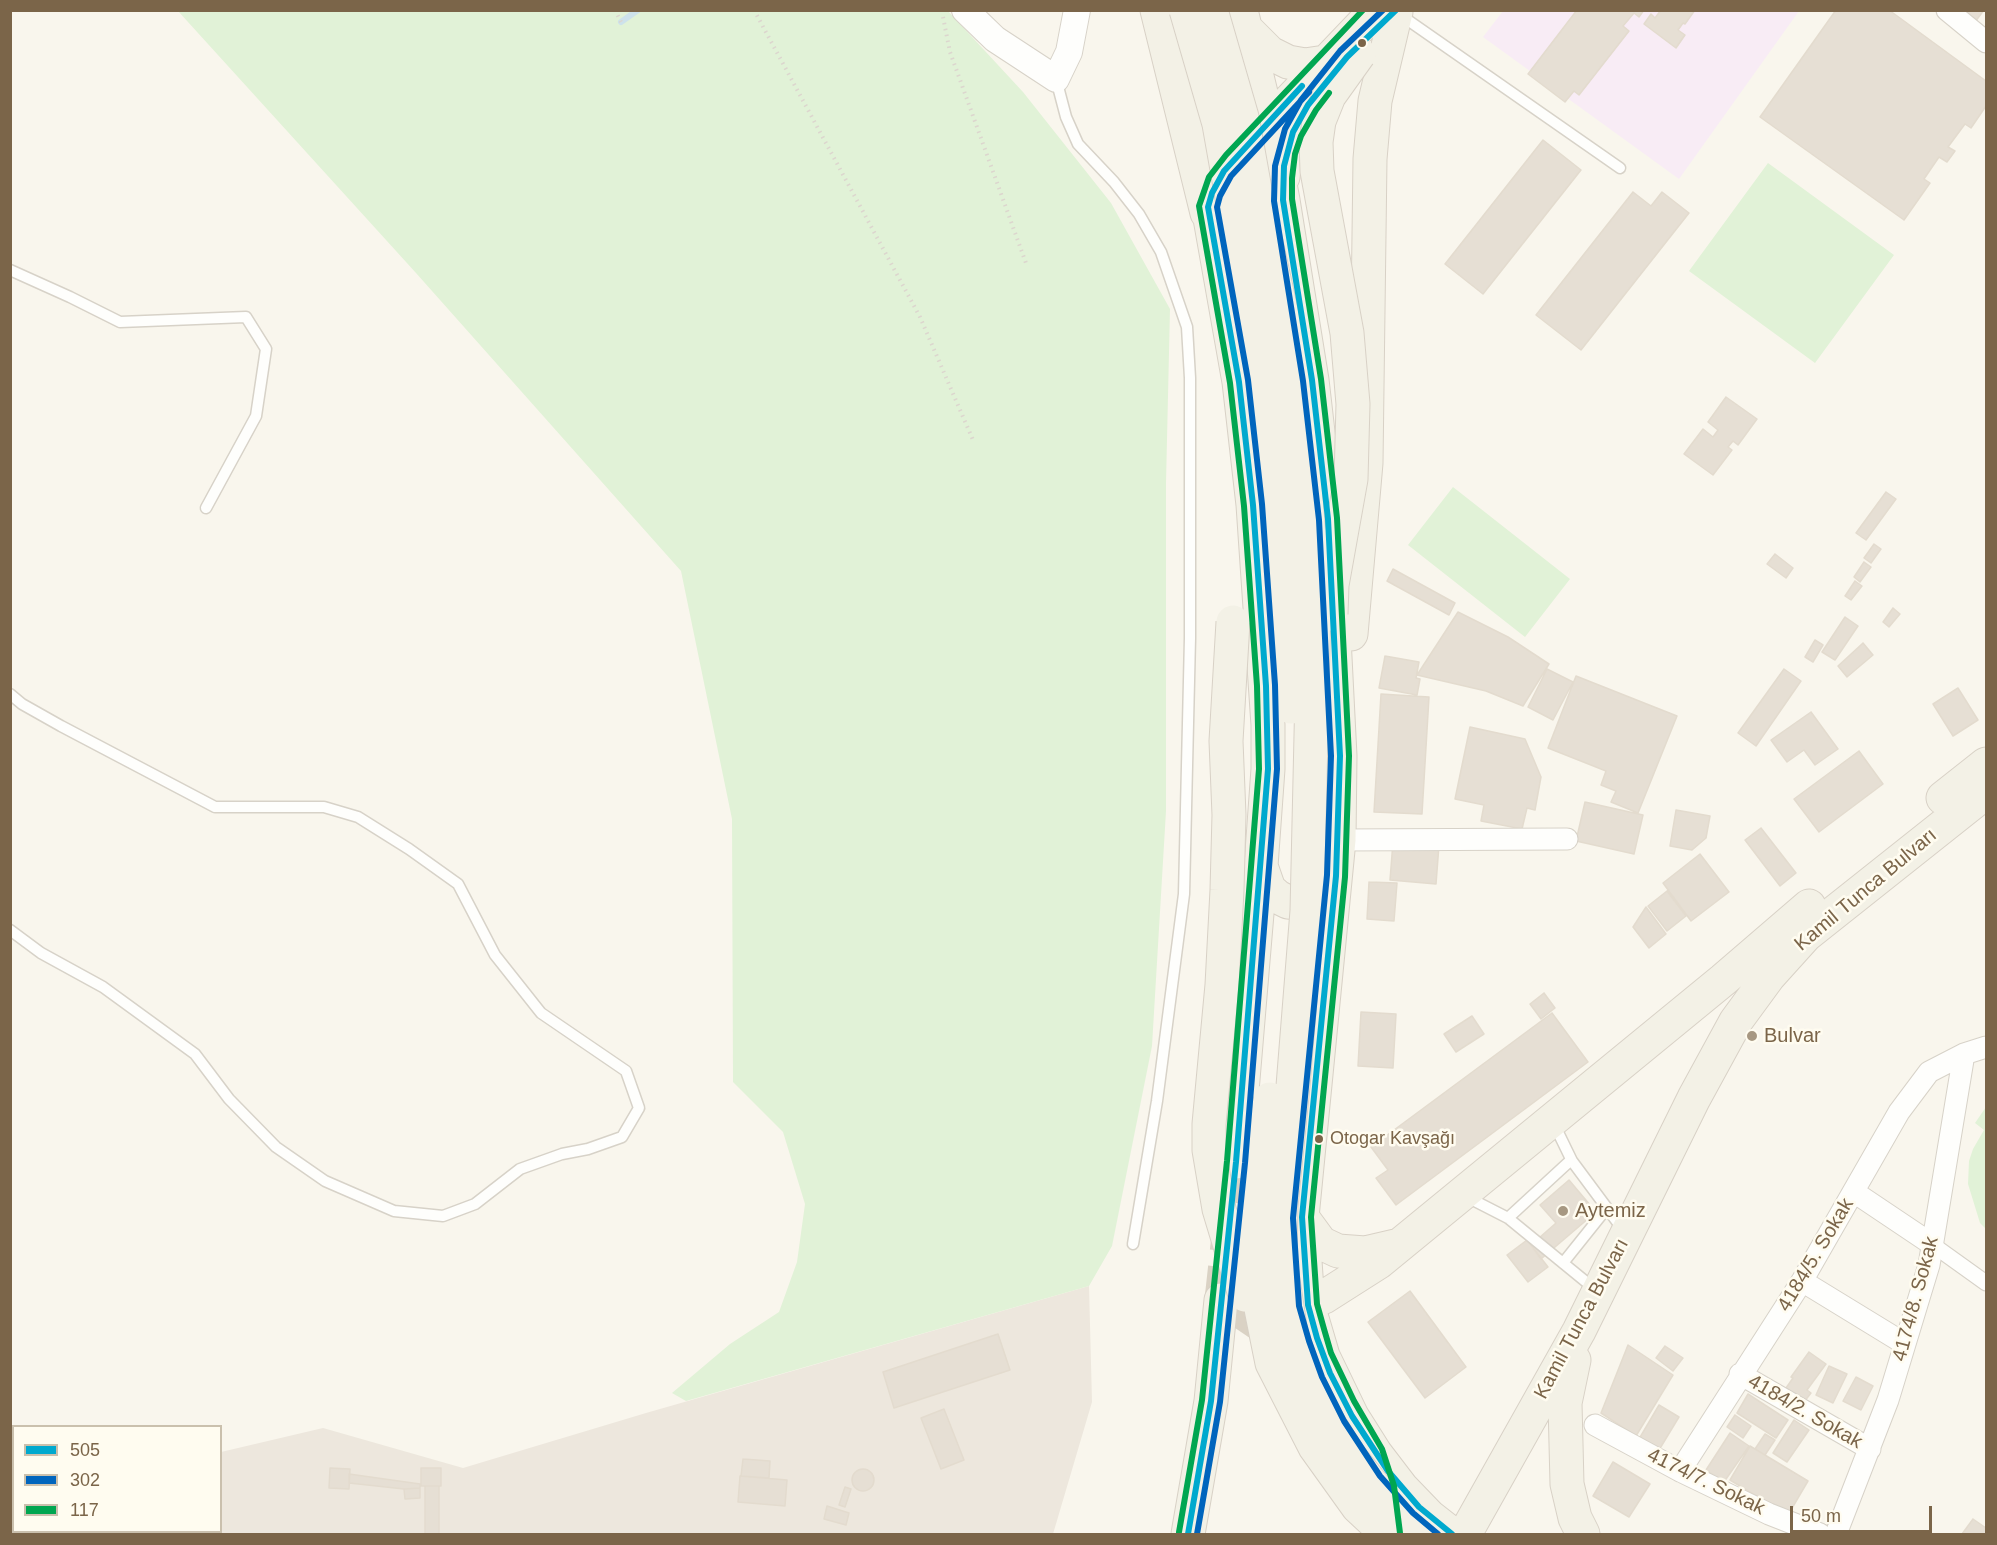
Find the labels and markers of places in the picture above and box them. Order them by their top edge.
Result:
unlabelled marker [1356,37,1368,49]
place label: Bulvar [1764,1024,1821,1048]
marker: Bulvar [1745,1029,1759,1043]
place label: Otogar Kavşağı [1330,1128,1455,1150]
marker: Otogar Kavşağı [1313,1133,1325,1145]
place label: Aytemiz [1575,1199,1646,1223]
marker: Aytemiz [1556,1204,1570,1218]

